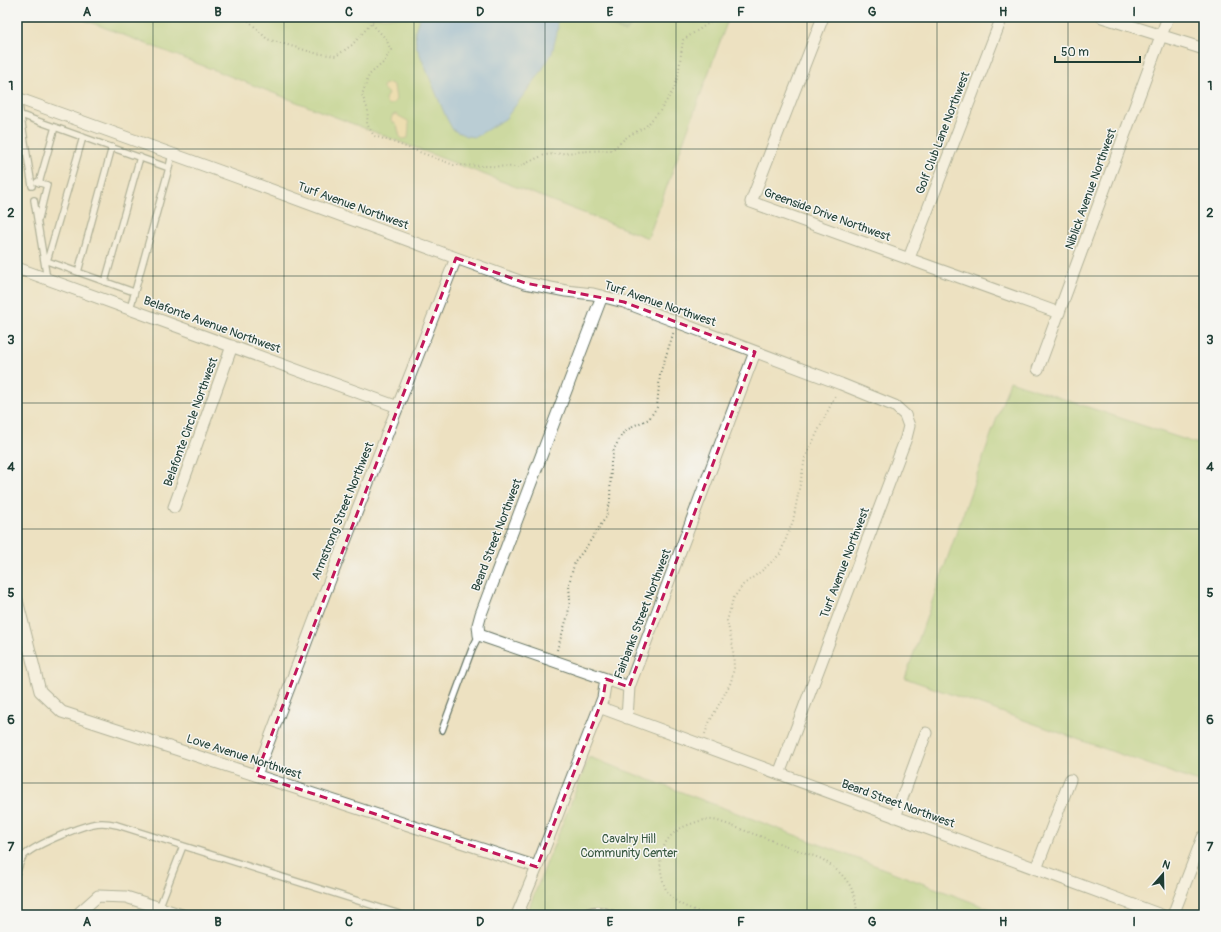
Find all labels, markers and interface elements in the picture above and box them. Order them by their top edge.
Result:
text: A [83,4,92,20]
text: B [214,4,222,20]
text: C [345,4,353,20]
text: D [476,4,484,20]
text: E [607,4,614,20]
text: F [737,4,745,20]
text: G [868,4,877,20]
text: H [999,4,1007,20]
text: I [1132,4,1136,20]
scale bar [1055,38,1140,64]
text: 50 m [1061,45,1089,60]
street label: Golf Club Lane Northwest [913,69,973,197]
text: 1 [8,78,14,94]
text: 1 [1207,78,1213,94]
street label: Niblick Avenue Northwest [1062,126,1120,252]
street label: Turf Avenue Northwest [295,179,411,233]
street label: Greenside Drive Northwest [762,185,893,245]
text: 2 [7,205,15,221]
text: 2 [1206,205,1214,221]
street label: Turf Avenue Northwest [602,278,718,330]
street label: Belafonte Avenue Northwest [141,293,283,357]
text: 3 [7,332,15,348]
text: 3 [1206,332,1214,348]
street label: Belafonte Circle Northwest [161,355,221,489]
street label: Armstrong Street Northwest [308,440,378,582]
text: 4 [7,459,15,475]
text: 4 [1206,459,1214,475]
street label: Beard Street Northwest [469,476,525,593]
street label: Turf Avenue Northwest [817,505,873,620]
street label: Fairbanks Street Northwest [611,547,675,681]
text: 5 [7,585,15,601]
text: 5 [1206,585,1214,601]
text: 6 [7,712,15,728]
text: 6 [1206,712,1214,728]
street label: Love Avenue Northwest [185,731,304,783]
street label: Beard Street Northwest [839,777,957,832]
park label: Cavalry Hill Community Center [580,832,678,861]
text: 7 [8,839,15,855]
text: 7 [1207,839,1214,855]
north arrow [1143,854,1183,894]
text: N [1161,858,1172,873]
text: A [83,914,92,930]
text: B [214,914,222,930]
text: C [345,914,353,930]
text: D [476,914,484,930]
text: E [607,914,614,930]
text: F [737,914,745,930]
text: G [868,914,877,930]
text: H [999,914,1007,930]
text: I [1132,914,1136,930]

